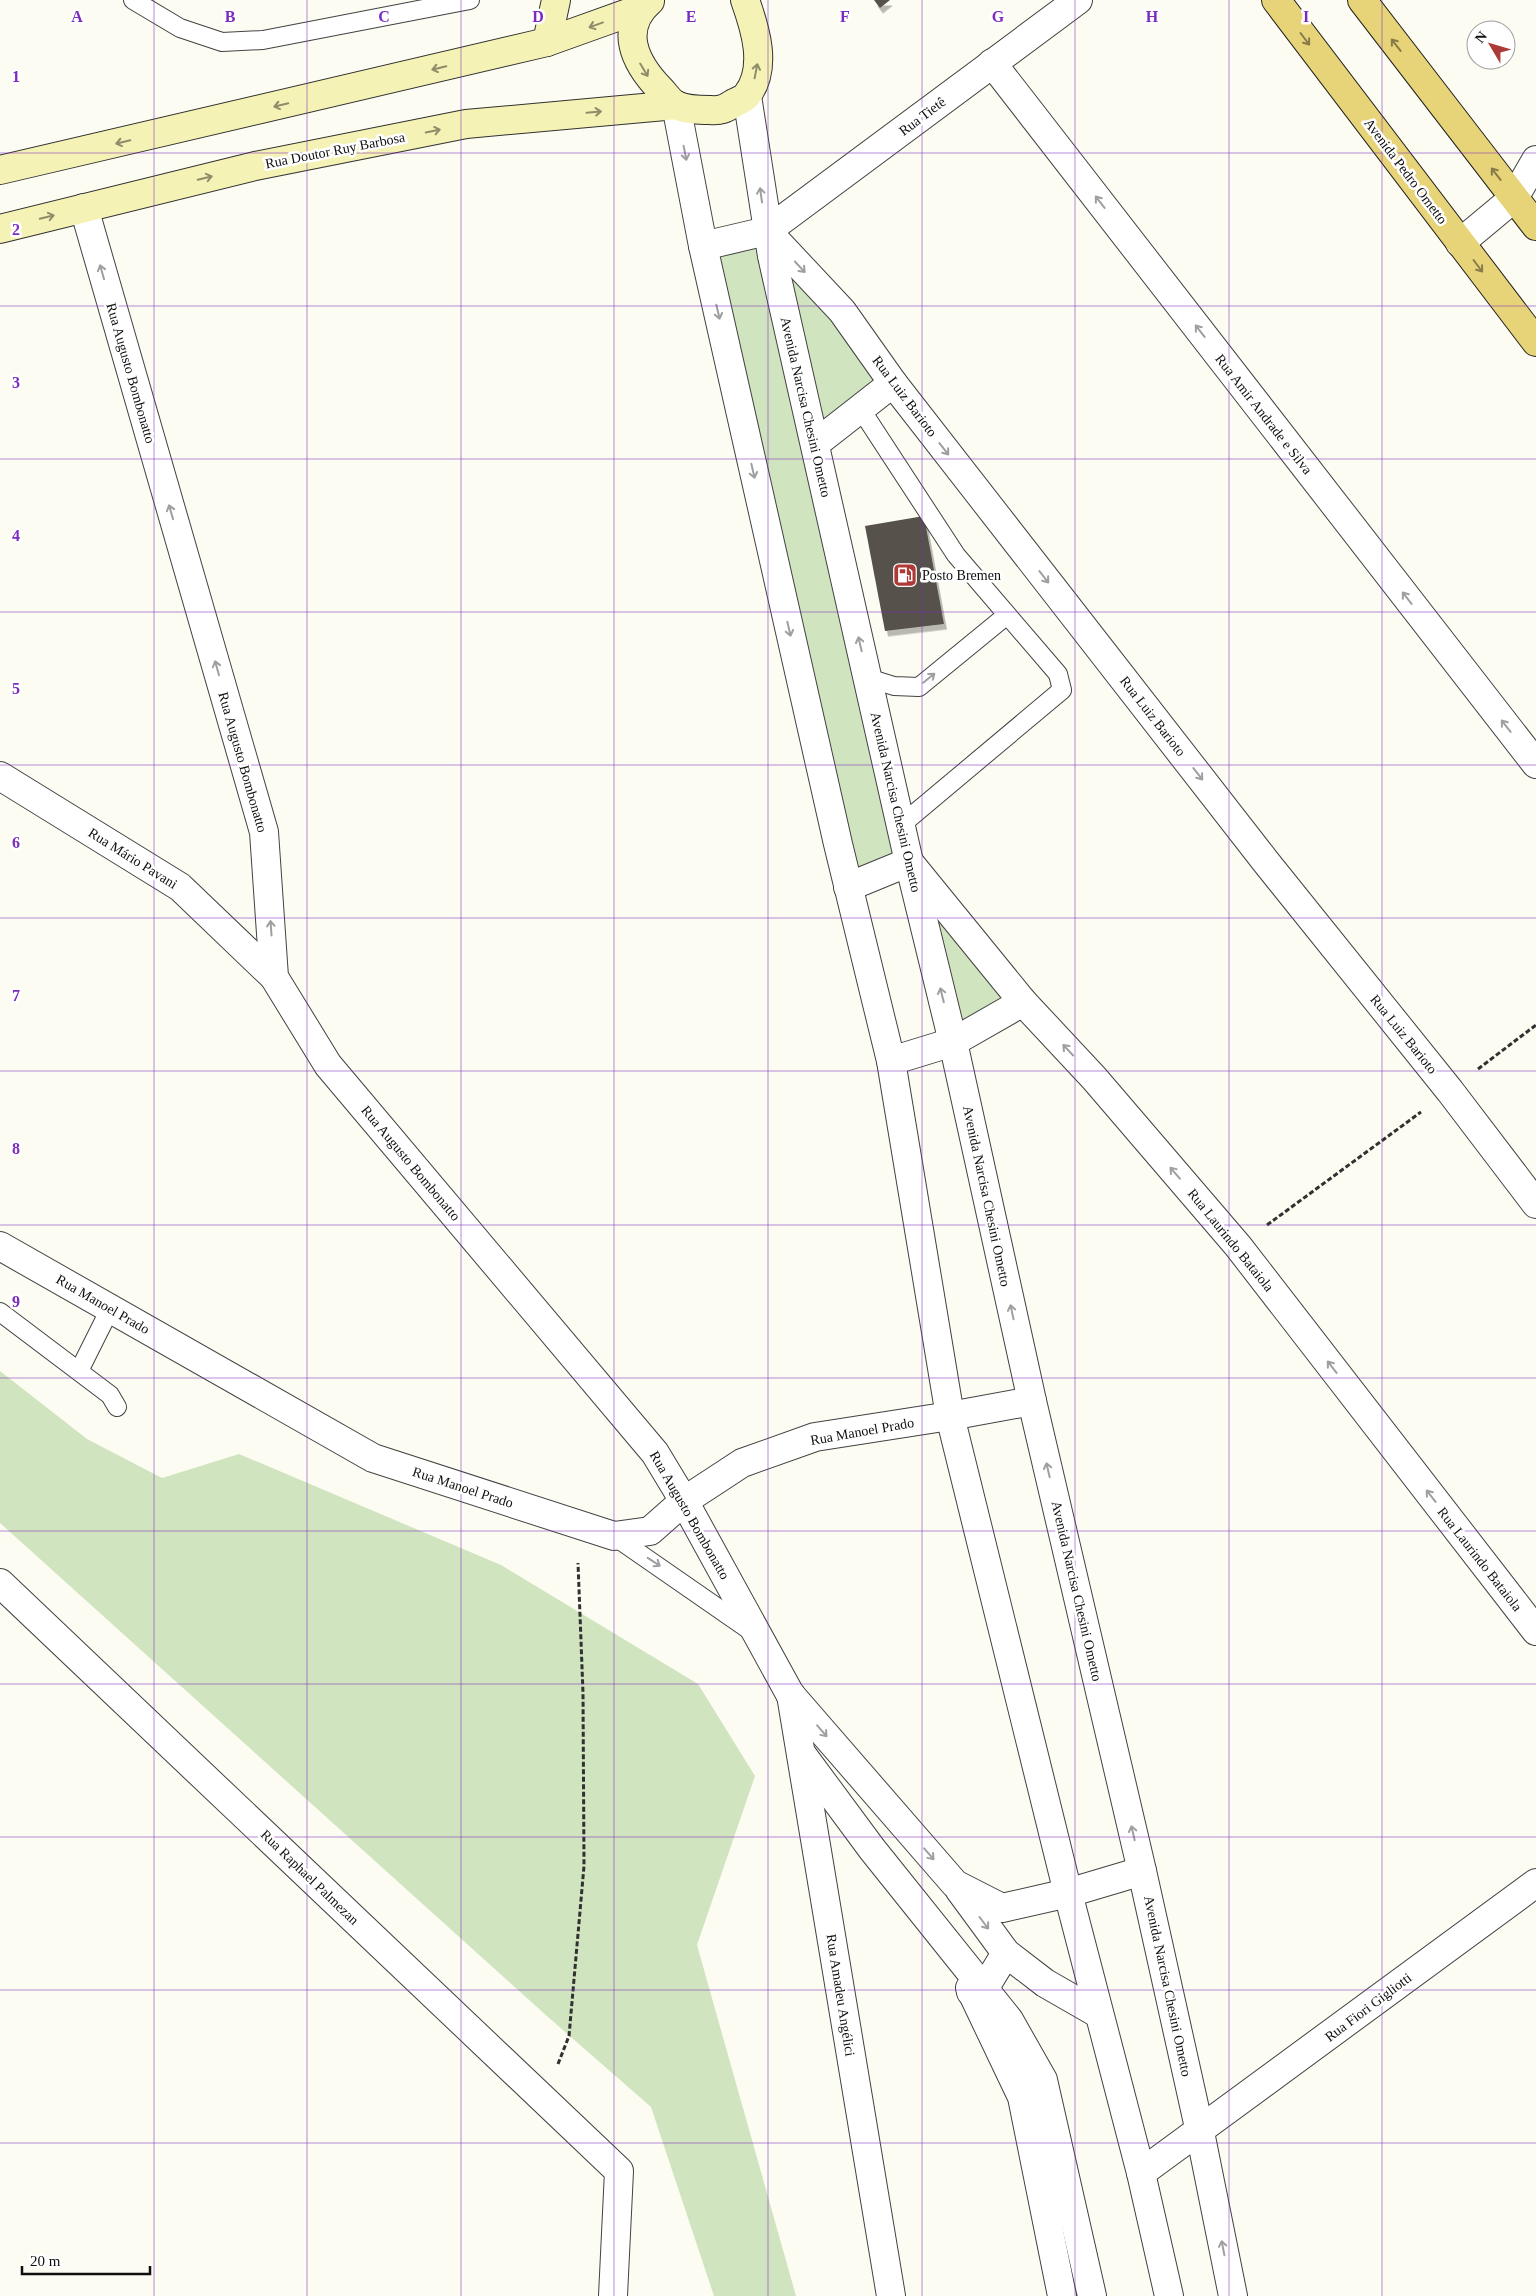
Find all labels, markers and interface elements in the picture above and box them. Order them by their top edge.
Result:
text: A [71,8,83,25]
text: B [225,8,236,25]
text: C [378,8,390,25]
text: D [532,8,544,25]
text: E [686,8,696,25]
text: F [840,8,850,25]
text: G [992,8,1005,25]
text: H [1146,8,1159,25]
text: I [1303,8,1309,25]
north arrow [1466,20,1516,70]
one-way arrow [589,21,604,30]
text: N [1472,29,1490,46]
one-way arrow [1300,32,1311,45]
one-way arrow [1391,39,1402,52]
one-way arrow [640,62,650,76]
one-way arrow [432,64,448,73]
one-way arrow [752,64,761,80]
text: 1 [12,68,20,85]
street label: Rua Tietê [896,94,948,139]
one-way arrow [274,101,290,110]
one-way arrow [586,107,602,117]
street label: Avenida Pedro Ometto [1361,116,1450,227]
one-way arrow [424,125,440,135]
street label: Rua Doutor Ruy Barbosa [264,129,407,171]
one-way arrow [115,138,131,147]
one-way arrow [681,145,690,161]
one-way arrow [1490,168,1501,181]
one-way arrow [197,173,213,182]
one-way arrow [756,187,766,203]
one-way arrow [1095,196,1106,209]
one-way arrow [39,212,55,221]
text: 2 [12,221,20,238]
one-way arrow [1473,259,1483,273]
one-way arrow [794,260,806,273]
one-way arrow [96,264,106,280]
street label: Rua Augusto Bombonatto [103,301,158,445]
one-way arrow [714,304,723,320]
street label: Avenida Narcisa Chesini Ometto [777,316,834,499]
one-way arrow [1194,325,1205,338]
street label: Rua Amir Andrade e Silva [1212,351,1315,478]
street label: Rua Luiz Barioto [869,353,940,440]
text: 3 [12,374,20,391]
one-way arrow [939,442,950,455]
one-way arrow [749,462,759,478]
one-way arrow [166,504,176,520]
text: 4 [12,527,20,544]
fuel station icon: Posto Bremen [892,562,918,588]
place label: Posto Bremen [922,568,1001,583]
one-way arrow [1039,570,1050,583]
one-way arrow [1401,591,1412,604]
one-way arrow [785,621,794,637]
one-way arrow [855,636,864,652]
one-way arrow [211,660,221,676]
one-way arrow [923,673,936,684]
street label: Rua Luiz Barioto [1117,673,1188,759]
text: 5 [12,680,20,697]
street label: Rua Augusto Bombonatto [215,690,270,834]
street label: Avenida Narcisa Chesini Ometto [867,711,924,894]
one-way arrow [1501,719,1511,733]
one-way arrow [1192,767,1203,780]
street label: Rua Mário Pavani [86,825,180,892]
text: 6 [12,834,20,851]
one-way arrow [266,921,275,937]
text: 7 [12,987,20,1004]
one-way arrow [937,987,946,1003]
street label: Rua Luiz Barioto [1367,992,1440,1077]
one-way arrow [1062,1044,1074,1057]
street label: Rua Augusto Bombonatto [358,1103,463,1224]
street label: Avenida Narcisa Chesini Ometto [960,1104,1013,1288]
text: 8 [12,1140,20,1157]
one-way arrow [1169,1166,1181,1179]
street label: Rua Laurindo Bataiola [1185,1186,1277,1295]
street label: Rua Manoel Prado [54,1272,152,1337]
text: 9 [12,1293,20,1310]
one-way arrow [1007,1304,1016,1320]
one-way arrow [1326,1361,1337,1374]
street label: Rua Manoel Prado [809,1415,915,1448]
street label: Rua Augusto Bombonatto [647,1449,732,1582]
one-way arrow [1043,1463,1052,1479]
street label: Rua Manoel Prado [411,1464,515,1511]
one-way arrow [1426,1490,1437,1503]
street label: Avenida Narcisa Chesini Ometto [1048,1500,1105,1683]
street label: Rua Laurindo Bataiola [1434,1504,1525,1615]
one-way arrow [647,1558,661,1568]
one-way arrow [817,1724,828,1737]
one-way arrow [1128,1825,1137,1841]
street label: Rua Raphael Palmezan [258,1827,362,1928]
one-way arrow [923,1847,934,1860]
street label: Avenida Narcisa Chesini Ometto [1141,1894,1194,2078]
one-way arrow [979,1916,989,1930]
street label: Rua Amadeu Angélici [823,1933,858,2057]
street label: Rua Fiori Gigliotti [1322,1970,1415,2045]
one-way arrow [1218,2241,1228,2257]
scale bar [22,2244,150,2276]
text: 20 m [30,2253,61,2269]

